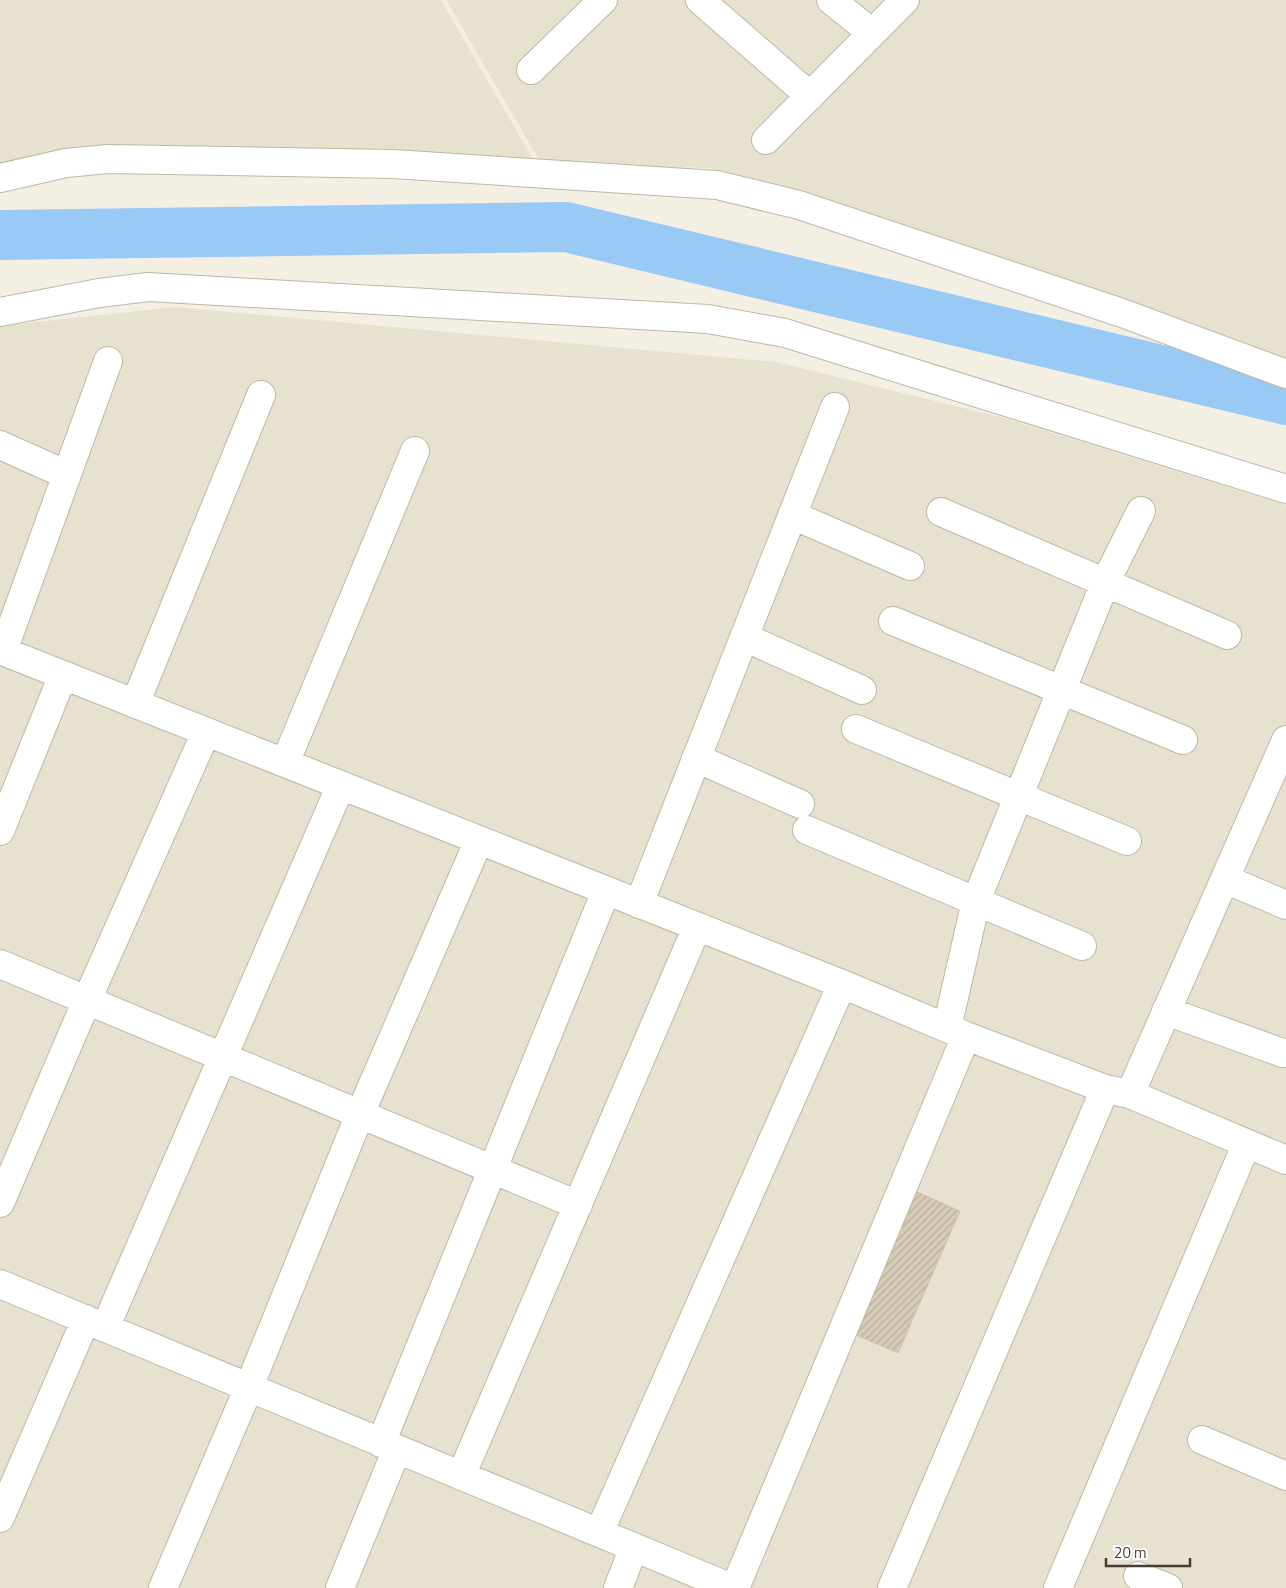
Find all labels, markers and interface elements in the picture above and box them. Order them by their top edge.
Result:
scale bar [1106,1536,1190,1568]
text: 20 m [1114,1541,1147,1564]

